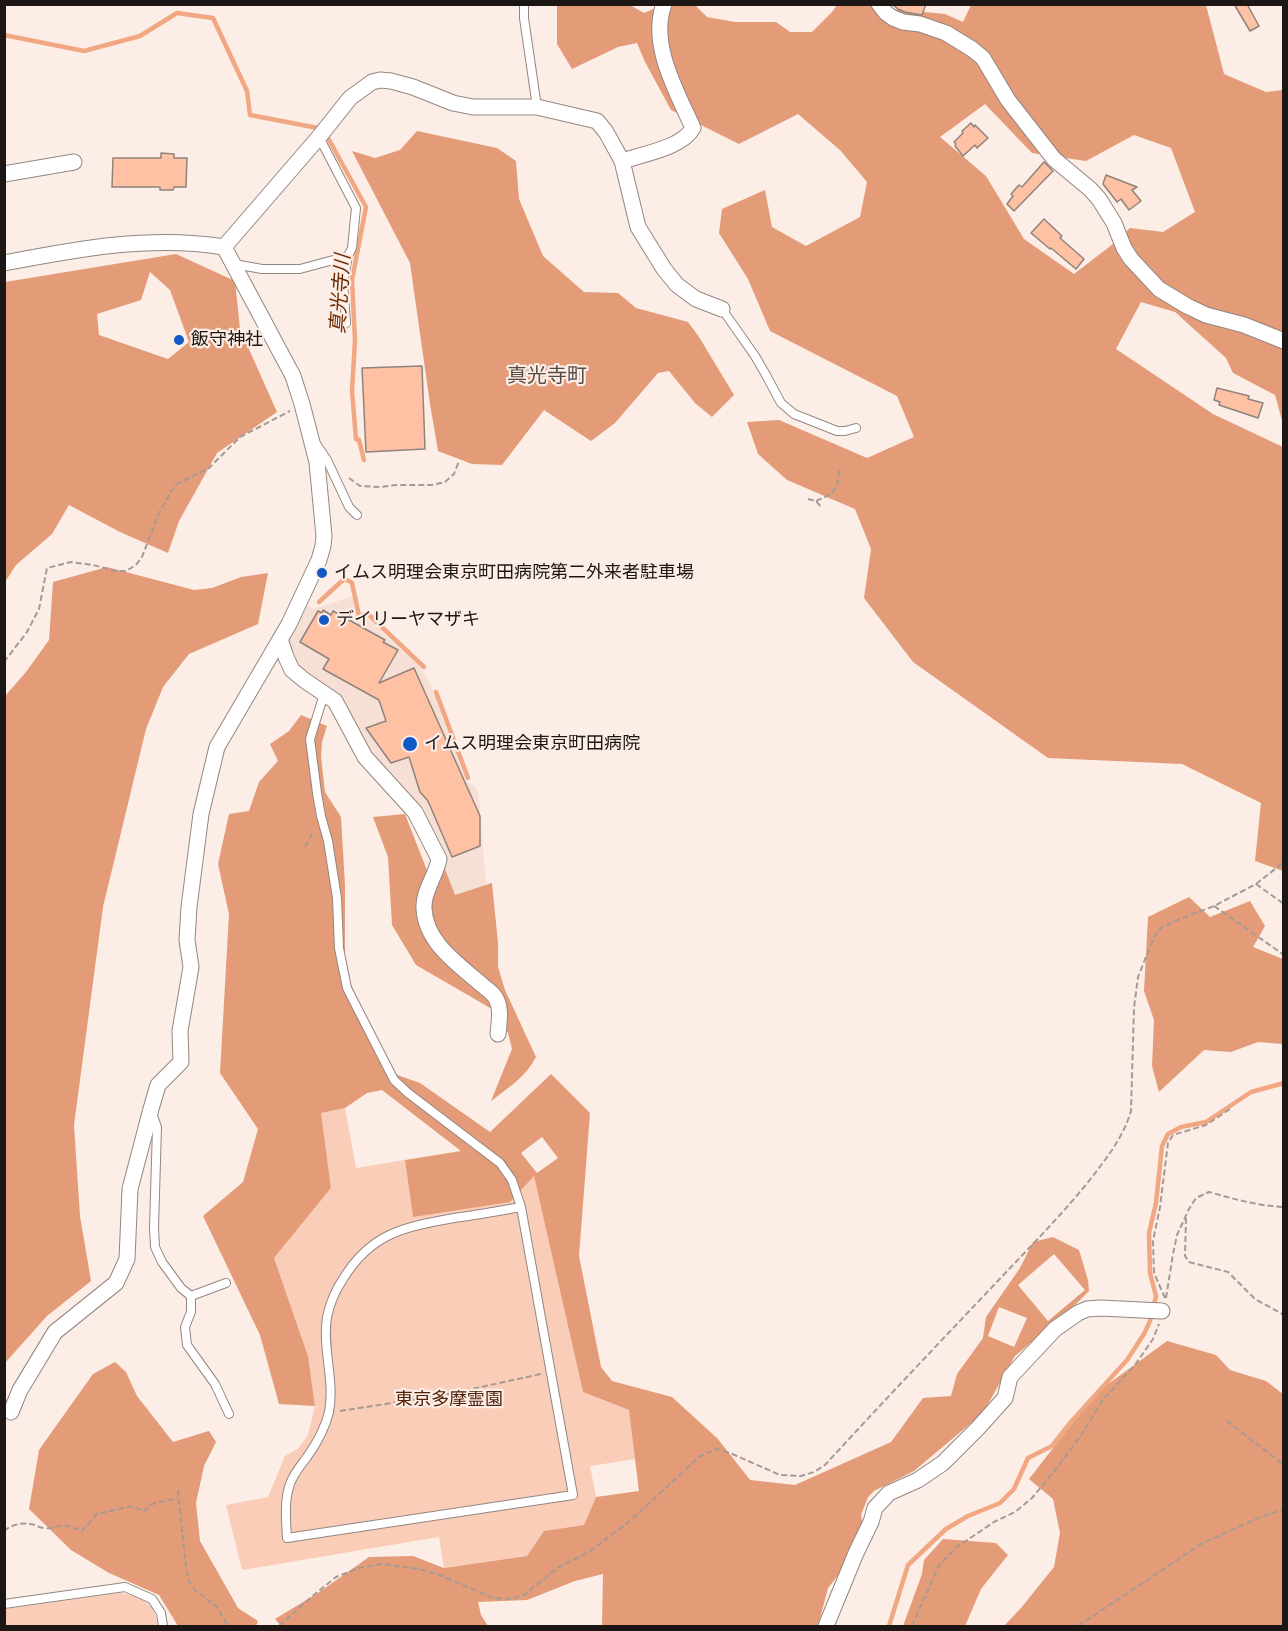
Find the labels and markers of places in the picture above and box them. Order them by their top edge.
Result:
place label: 飯守神社 [191,329,263,351]
marker: 飯守神社 [172,333,186,347]
place label: イムス明理会東京町田病院第二外来者駐車場 [334,562,694,584]
marker: イムス明理会東京町田病院第二外来者駐車場 [315,566,329,580]
place label: デイリーヤマザキ [336,609,480,631]
marker: デイリーヤマザキ [317,613,331,627]
place label: イムス明理会東京町田病院 [424,733,640,755]
marker: イムス明理会東京町田病院 [401,735,419,753]

